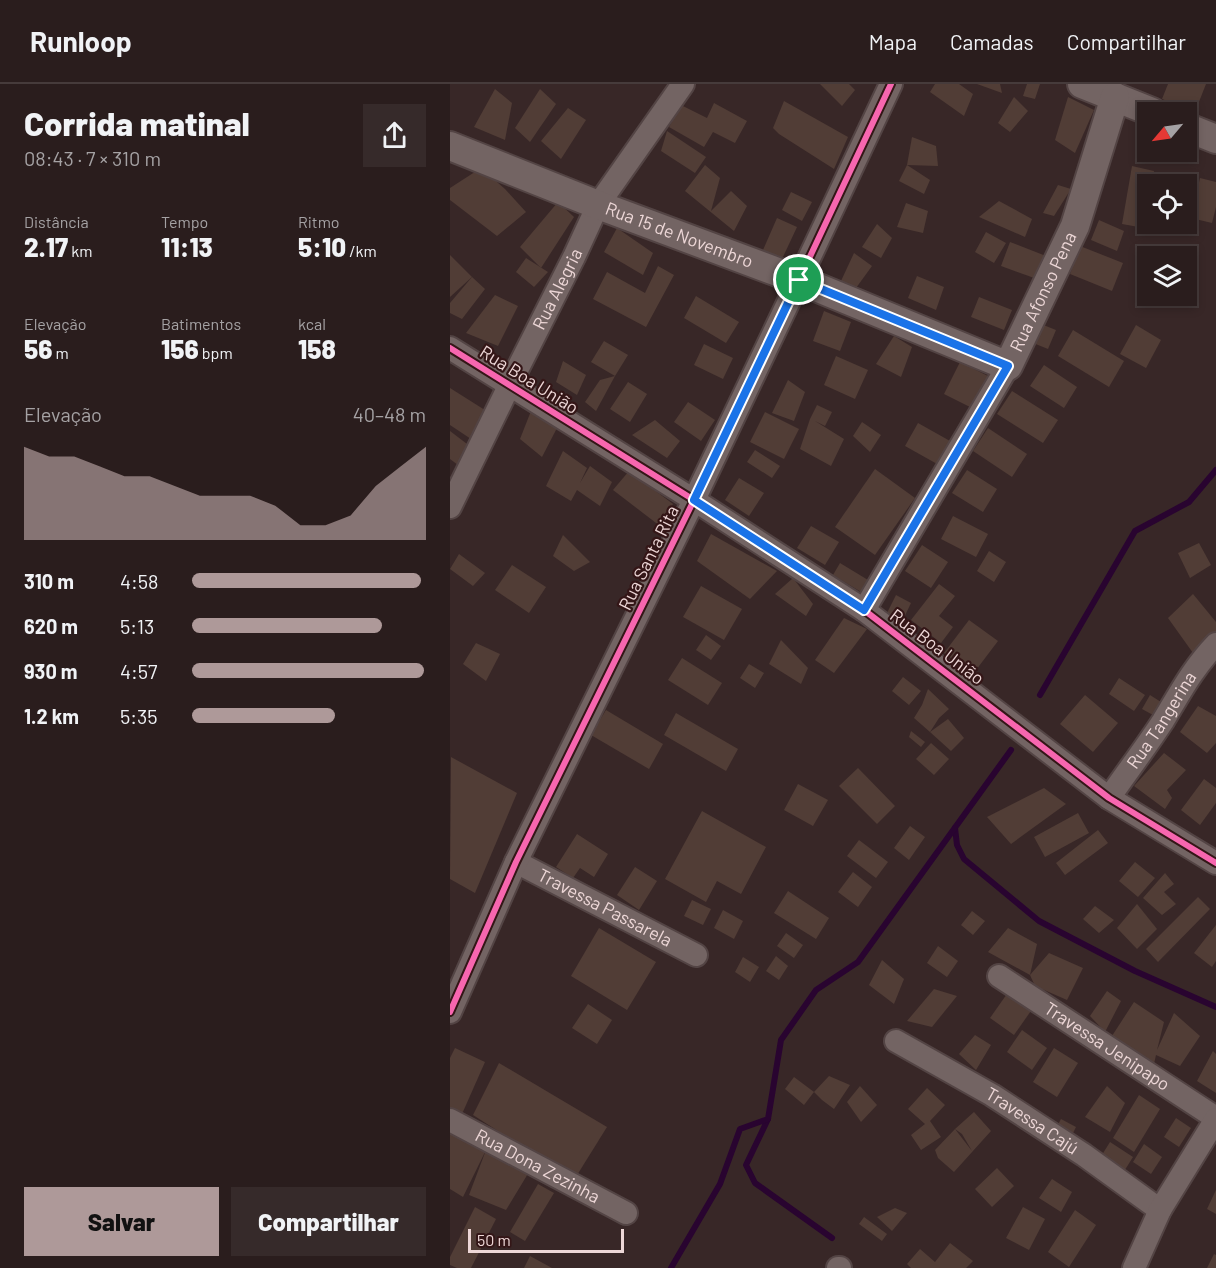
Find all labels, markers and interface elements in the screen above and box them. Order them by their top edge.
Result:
text: Runloop [30,24,132,58]
text: Mapa [869,29,917,54]
text: Camadas [950,29,1034,54]
text: Compartilhar [1067,29,1186,54]
north arrow [1137,102,1197,162]
map controls [1137,102,1197,306]
text: Corrida matinal [24,103,250,143]
button: share [363,104,426,167]
text: 08:43 · 7 × 310 m [24,146,161,170]
button: locate [1137,174,1197,234]
street label: Rua 15 de Novembro [603,197,757,272]
text: Distância [24,212,89,231]
text: Tempo [161,212,208,231]
text: Ritmo [298,212,340,231]
street label: Rua Afonso Pena [1005,228,1081,355]
text: 2.17 [24,231,68,262]
text: 11:13 [161,231,213,262]
text: 5:10 [298,231,346,262]
text: km [68,241,93,260]
text: /km [346,241,377,260]
street label: Rua Alegria [527,245,586,333]
button: layers [1137,246,1197,306]
pin [773,254,824,305]
icon: arrive [782,263,815,296]
text: Elevação [24,314,86,333]
text: Batimentos [161,314,241,333]
text: kcal [298,314,326,333]
text: 56 [24,333,52,364]
text: 156 [161,333,199,364]
text: 158 [298,333,336,364]
street label: Rua Boa União [476,340,583,418]
text: m [52,343,69,362]
text: bpm [199,343,233,362]
text: Elevação [24,402,102,426]
text: 40–48 m [353,402,426,426]
street label: Rua Santa Rita [613,502,683,613]
text: 310 m [24,569,74,593]
text: 4:58 [120,569,159,593]
street label: Rua Boa União [886,604,989,689]
text: 620 m [24,614,78,638]
text: 5:13 [120,614,154,638]
text: 930 m [24,659,78,683]
text: 4:57 [120,659,158,683]
street label: Rua Tangerina [1121,667,1201,773]
text: 1.2 km [24,704,79,728]
text: 5:35 [120,704,158,728]
street label: Travessa Passarela [535,863,676,951]
street label: Travessa Jenipapo [1041,997,1174,1095]
street label: Travessa Cajú [982,1082,1083,1159]
street label: Rua Dona Zezinha [472,1123,604,1207]
button: Salvar [24,1187,219,1256]
button: Compartilhar [231,1187,426,1256]
scale bar [468,1226,624,1254]
text: 50 m [477,1230,511,1249]

